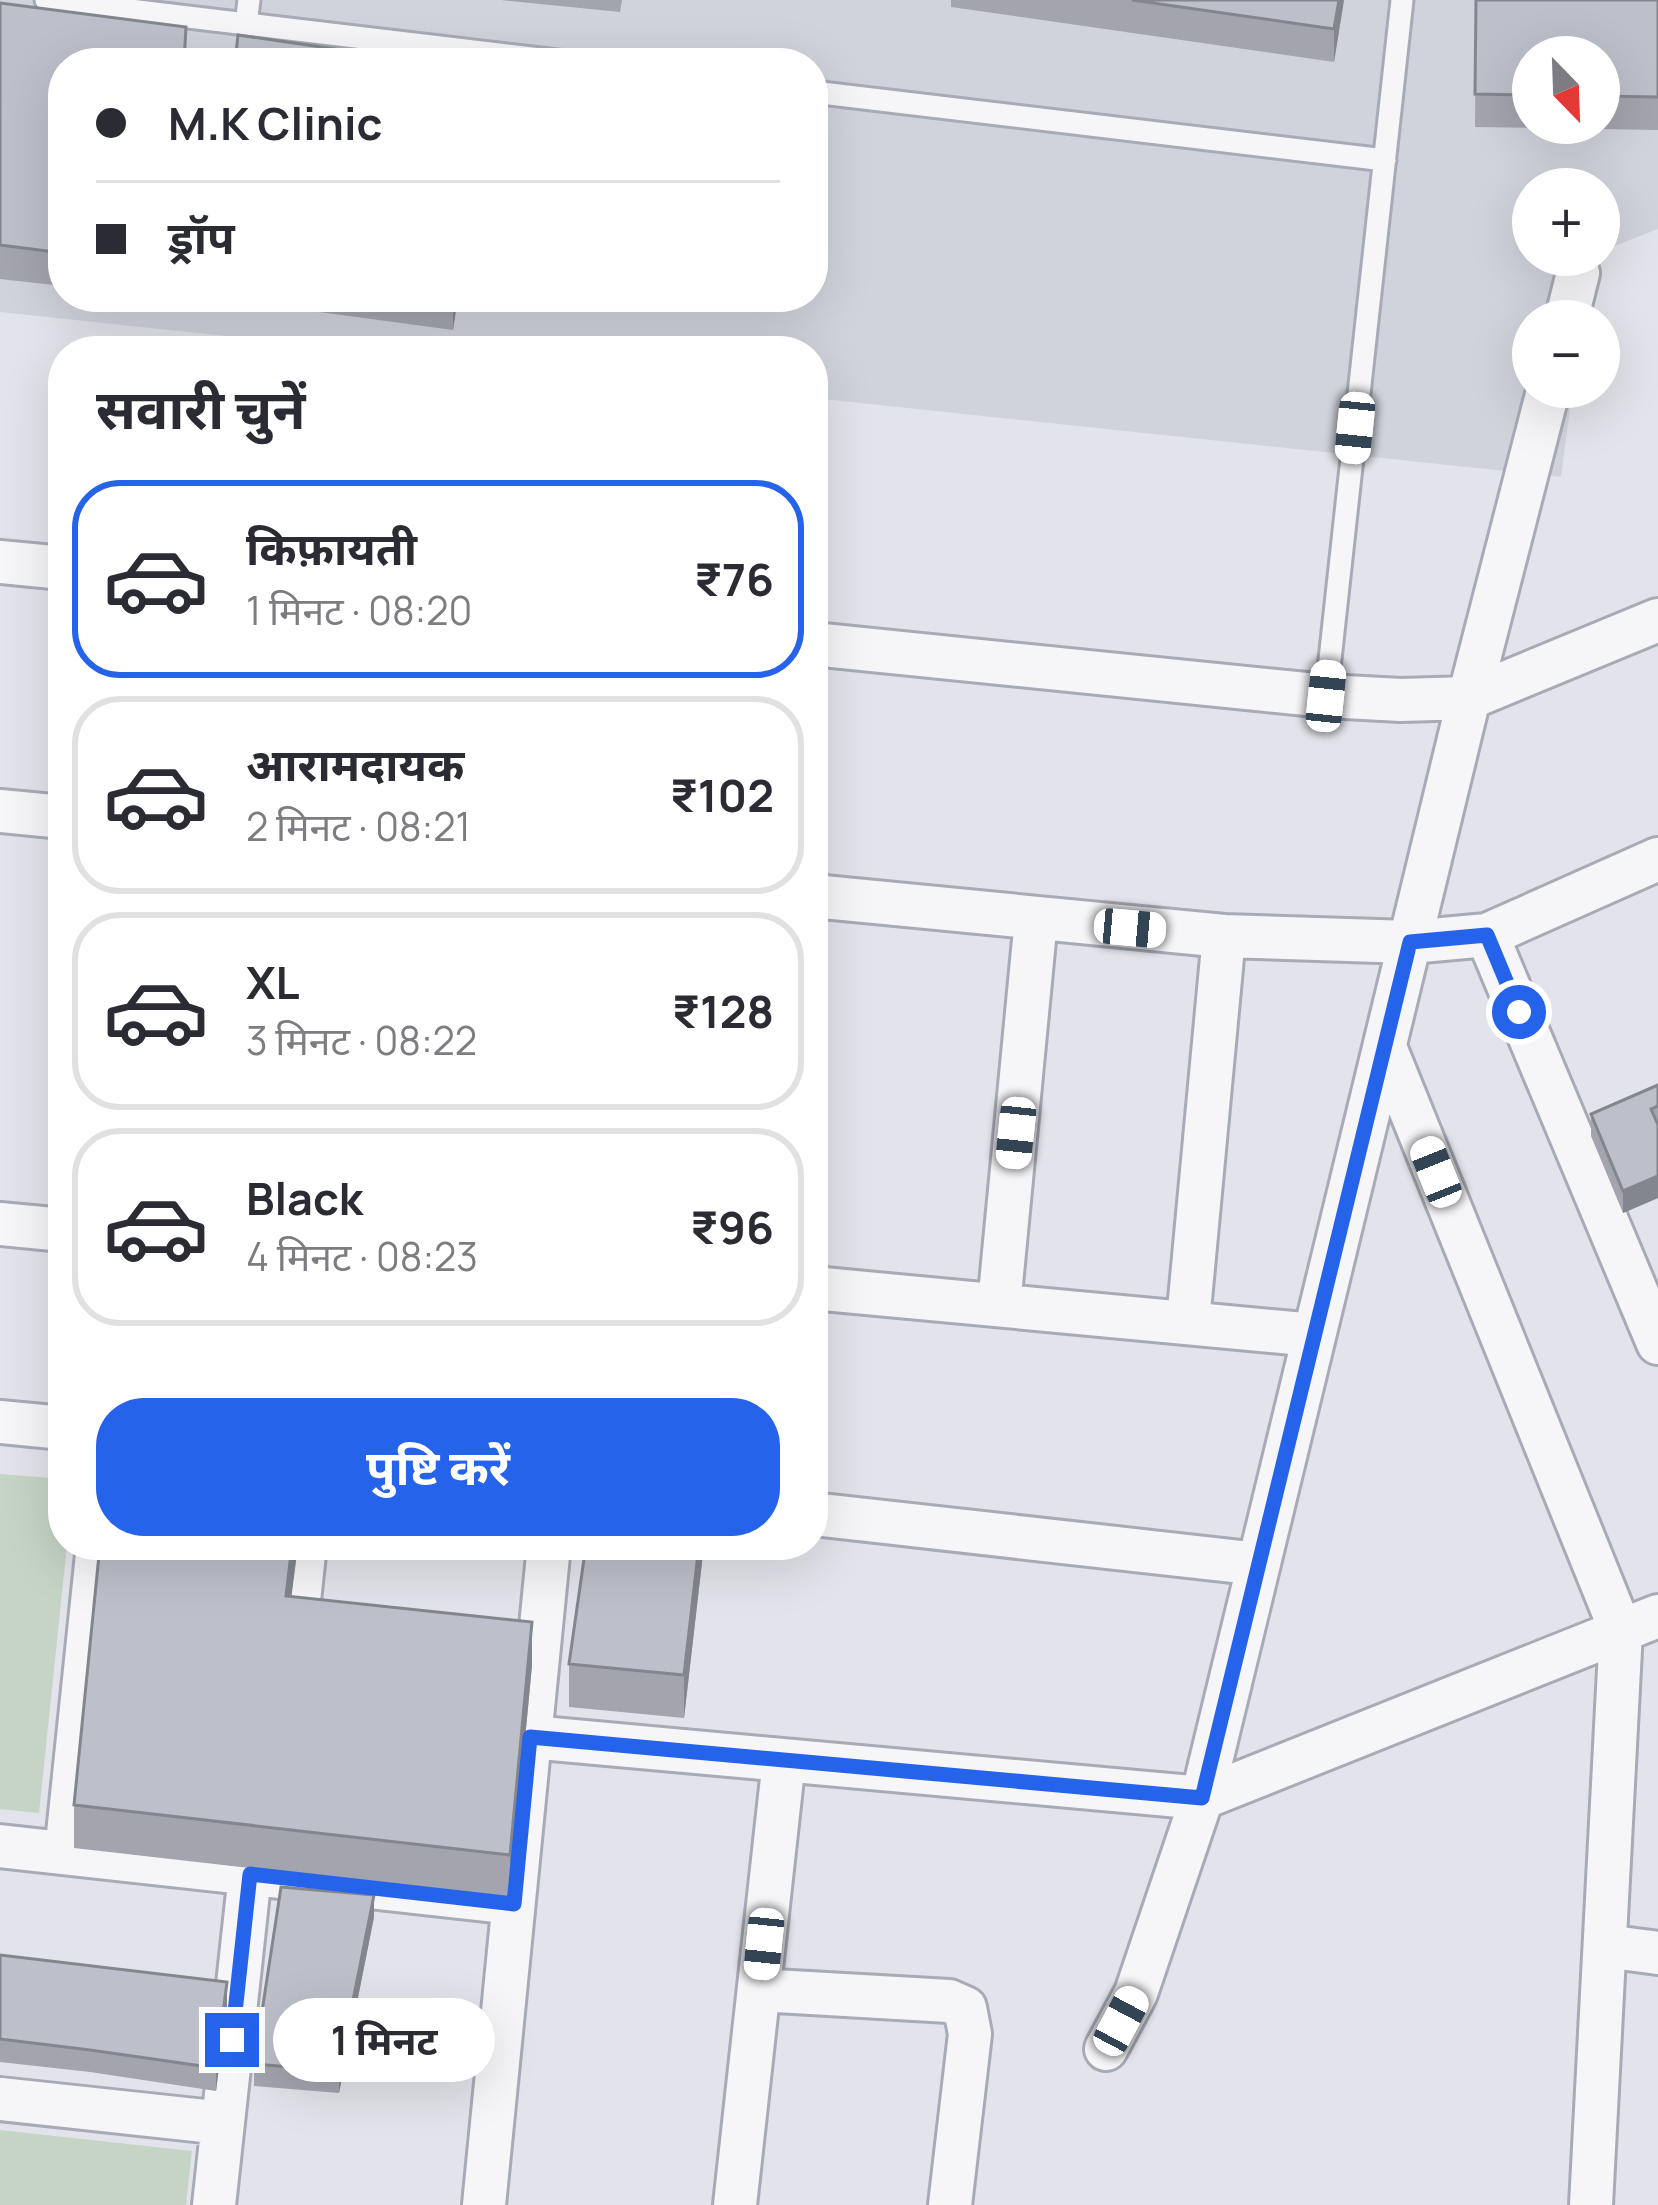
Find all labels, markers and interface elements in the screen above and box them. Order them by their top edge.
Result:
north arrow [1512,36,1620,144]
map controls [1512,36,1620,408]
text: M.K Clinic [168,92,383,154]
button: + [1512,168,1620,276]
text: ड्रॉप [168,206,235,268]
button: − [1512,300,1620,408]
text: सवारी चुनें [96,371,305,445]
car [1333,390,1377,466]
text: किफ़ायती [246,517,417,579]
icon: car [102,525,210,633]
text: ₹76 [694,548,774,610]
text: 1 मिनट · 08:20 [246,583,472,637]
car [1304,658,1348,734]
text: आरामदायक [246,733,464,795]
icon: car [102,741,210,849]
text: ₹102 [670,764,774,826]
text: 2 मिनट · 08:21 [246,799,471,853]
car [1093,907,1167,949]
text: XL [246,951,300,1013]
icon: car [102,957,210,1065]
text: ₹128 [672,980,774,1042]
route start [1492,985,1546,1039]
text: 3 मिनट · 08:22 [246,1013,477,1067]
car [994,1095,1038,1171]
car [1406,1132,1466,1212]
text: Black [246,1167,363,1229]
icon: car [102,1173,210,1281]
text: ₹96 [690,1196,774,1258]
text: 4 मिनट · 08:23 [246,1229,478,1283]
button: पुष्टि करें [96,1398,780,1536]
car [742,1906,786,1982]
car [1088,1981,1154,2061]
callout: 1 मिनट [274,1998,496,2082]
route end [205,2013,259,2067]
text: 1 मिनट [331,2013,437,2067]

